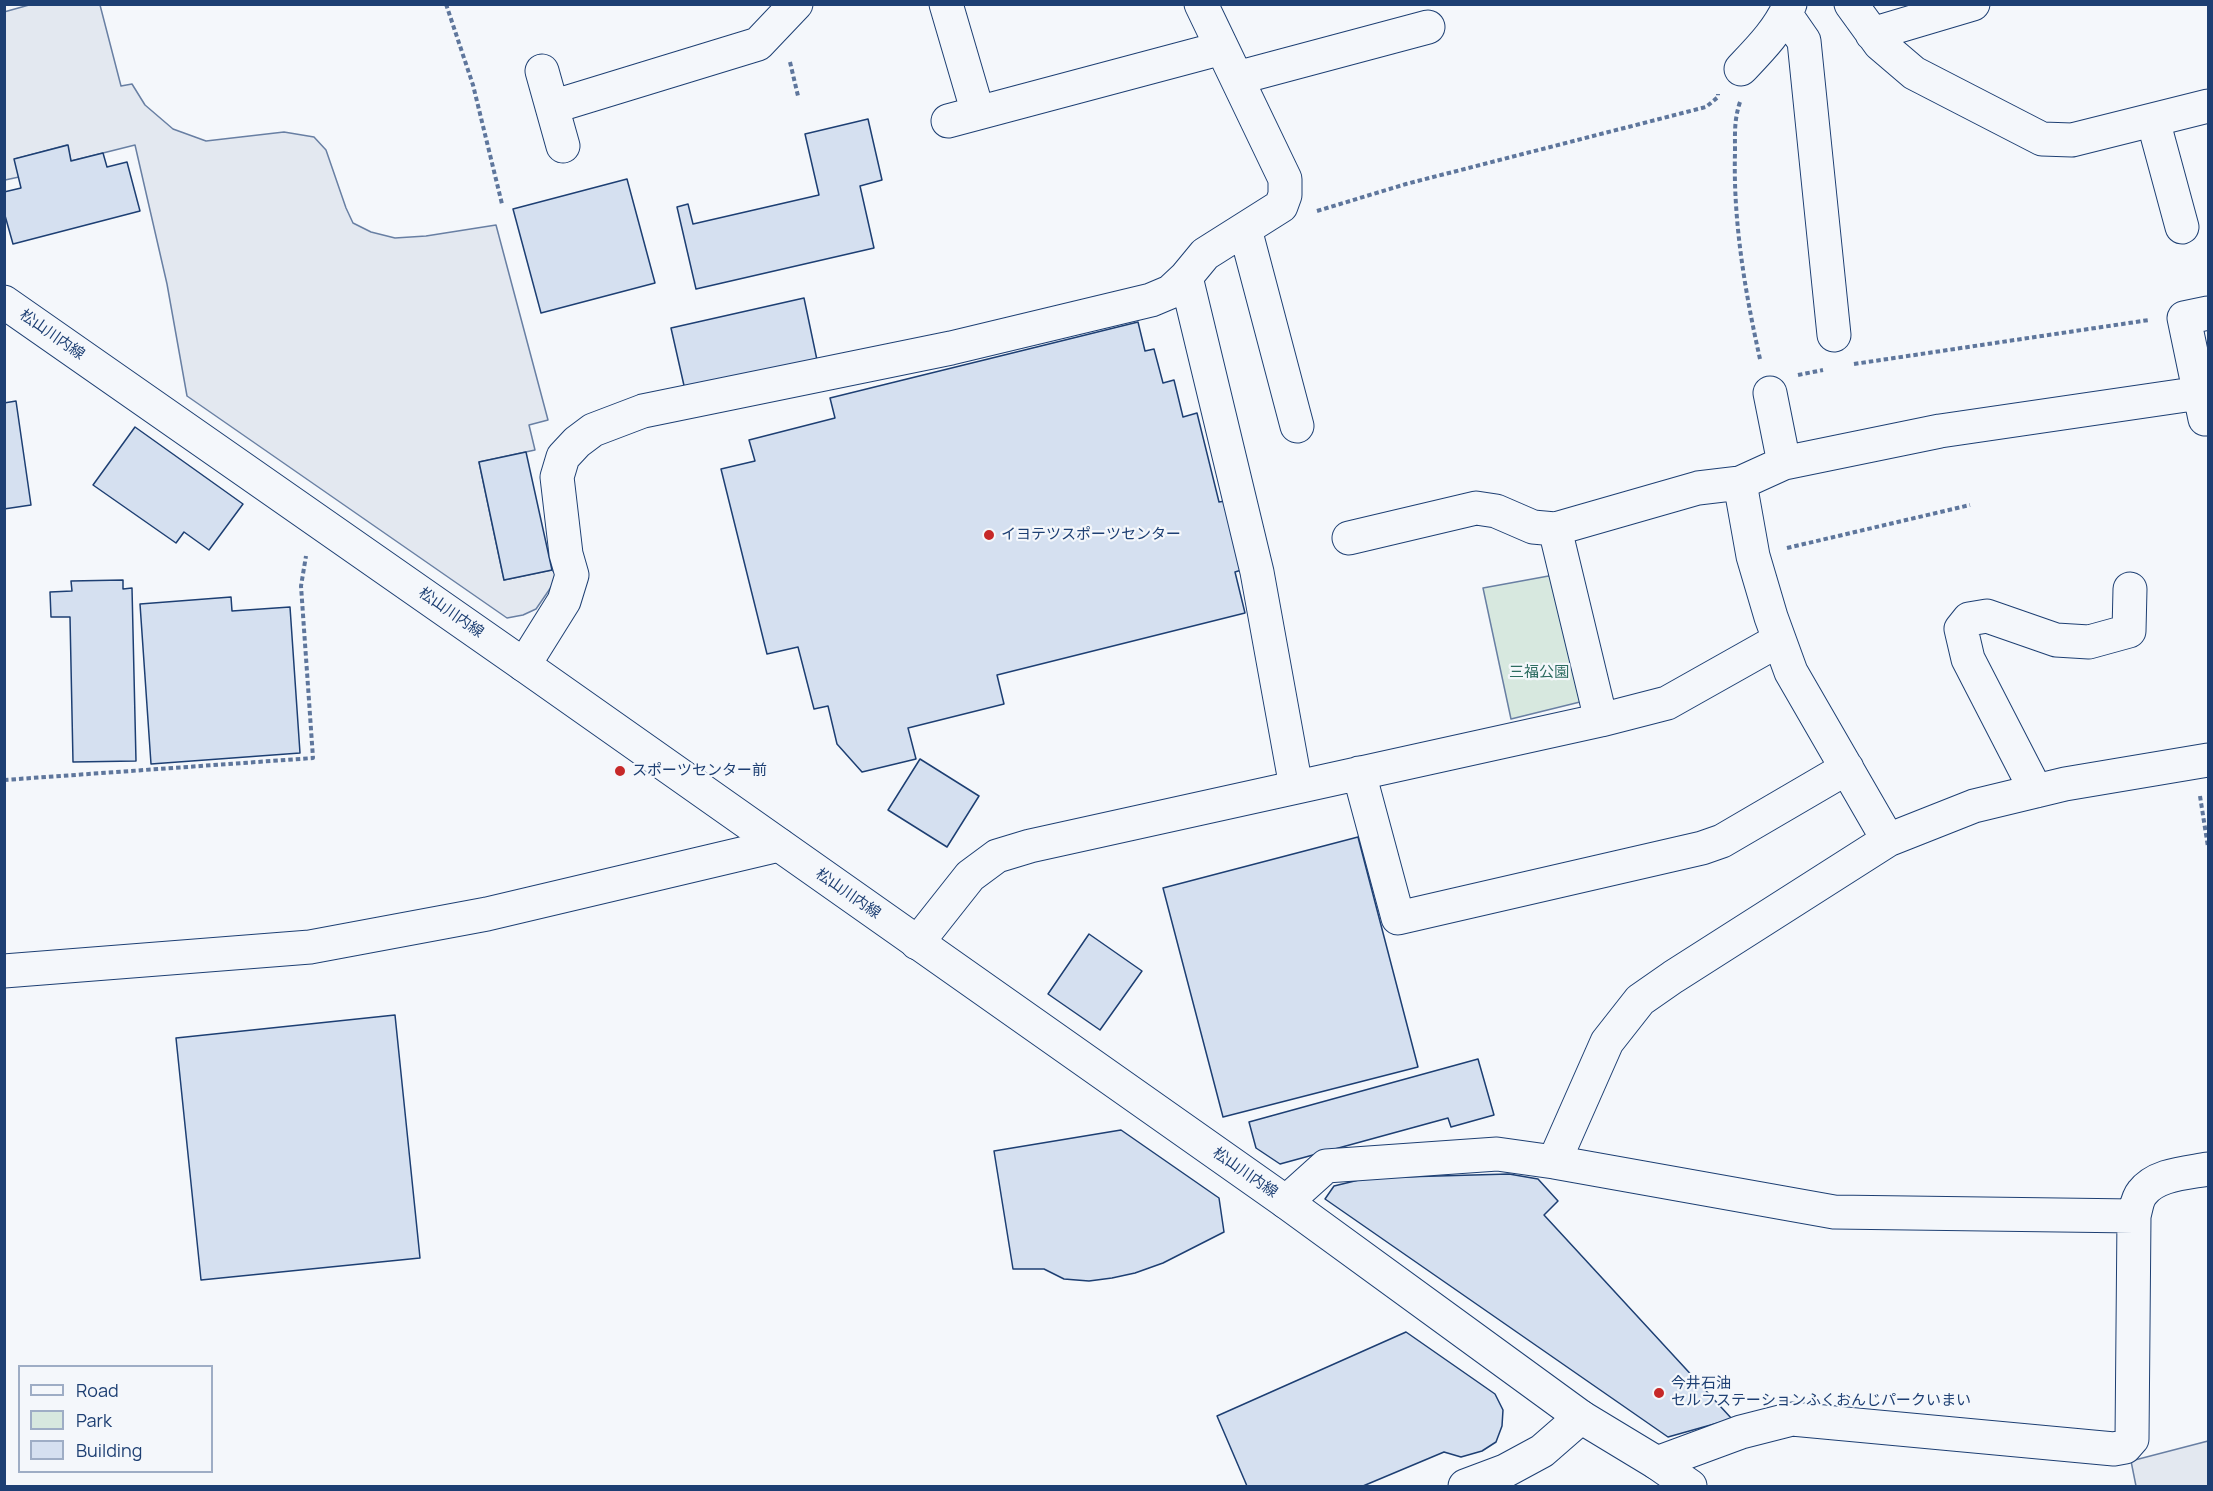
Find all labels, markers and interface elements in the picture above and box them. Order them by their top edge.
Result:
street label: 松山川内線 [16,306,88,364]
place label: イヨテツスポーツセンター [1001,526,1181,544]
marker: イヨテツスポーツセンター [982,528,996,542]
street label: 松山川内線 [415,584,487,642]
park label: 三福公園 [1509,664,1569,682]
place label: スポーツセンター前 [632,762,767,780]
marker: スポーツセンター前 [613,764,627,778]
street label: 松山川内線 [812,865,884,923]
street label: 松山川内線 [1209,1144,1281,1202]
legend [18,1365,213,1473]
place label: 今井石油 セルフステーションふくおんじパークいまい [1671,1375,1971,1410]
text: Road [76,1378,119,1402]
marker: 今井石油 セルフステーションふくおんじパークいまい [1652,1386,1666,1400]
text: Park [76,1408,112,1432]
text: Building [76,1438,142,1462]

